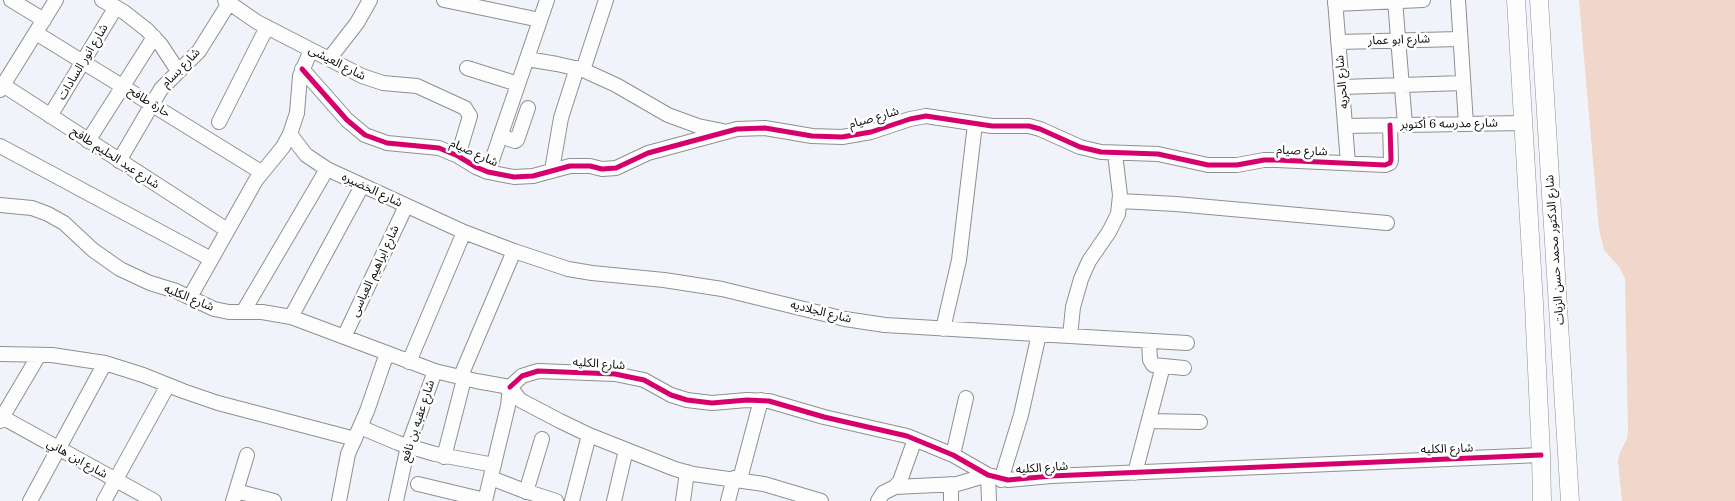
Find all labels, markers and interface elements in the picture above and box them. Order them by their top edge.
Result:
street label: شارع انور السادات [55,21,111,103]
street label: شارع ابو عمار [1368,32,1430,48]
street label: شارع العيشى [306,42,368,84]
street label: شارع بسام [159,45,203,91]
street label: شارع الحريه [1332,54,1352,110]
street label: حارة طافح [125,83,173,121]
street label: شارع صيام [847,104,901,132]
street label: شارع مدرسه 6 أكتوبر [1400,116,1498,132]
street label: شارع عبد الحليم طافح [68,124,162,192]
street label: شارع صيام [448,136,500,170]
street label: شارع صيام [1276,143,1328,159]
street label: شارع الخضيره [339,170,405,210]
street label: شارع الدكتور محمد حسن الزيات [1543,174,1567,326]
street label: شارع ابراهيم العباسى [347,223,403,319]
street label: شارع الكليه [162,281,216,315]
street label: شارع الجلاديه [789,297,853,327]
street label: شارع الكليه [572,355,626,373]
street label: شارع عقبه بن نافع [398,378,438,464]
street label: شارع ابن هاني [44,436,110,482]
street label: شارع الكليه [1421,441,1473,457]
street label: شارع الكليه [1015,459,1069,477]

